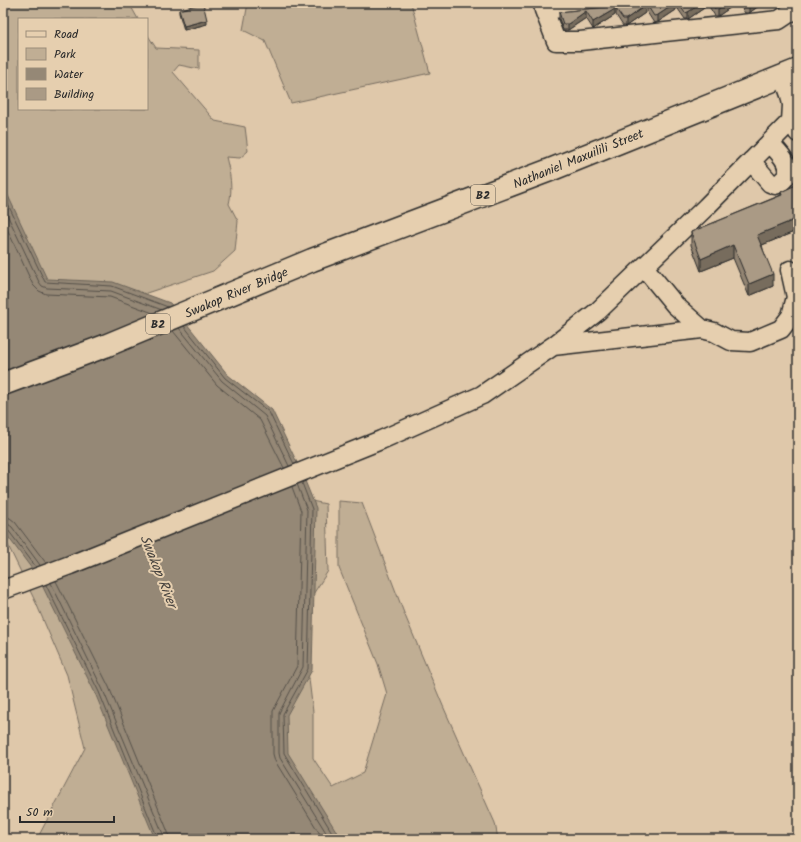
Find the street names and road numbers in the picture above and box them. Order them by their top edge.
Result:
street label: Nathaniel Maxuilili Street [510,123,648,195]
road number: B2 [471,185,495,205]
street label: Swakop River Bridge [181,262,292,325]
road number: B2 [146,314,170,334]

